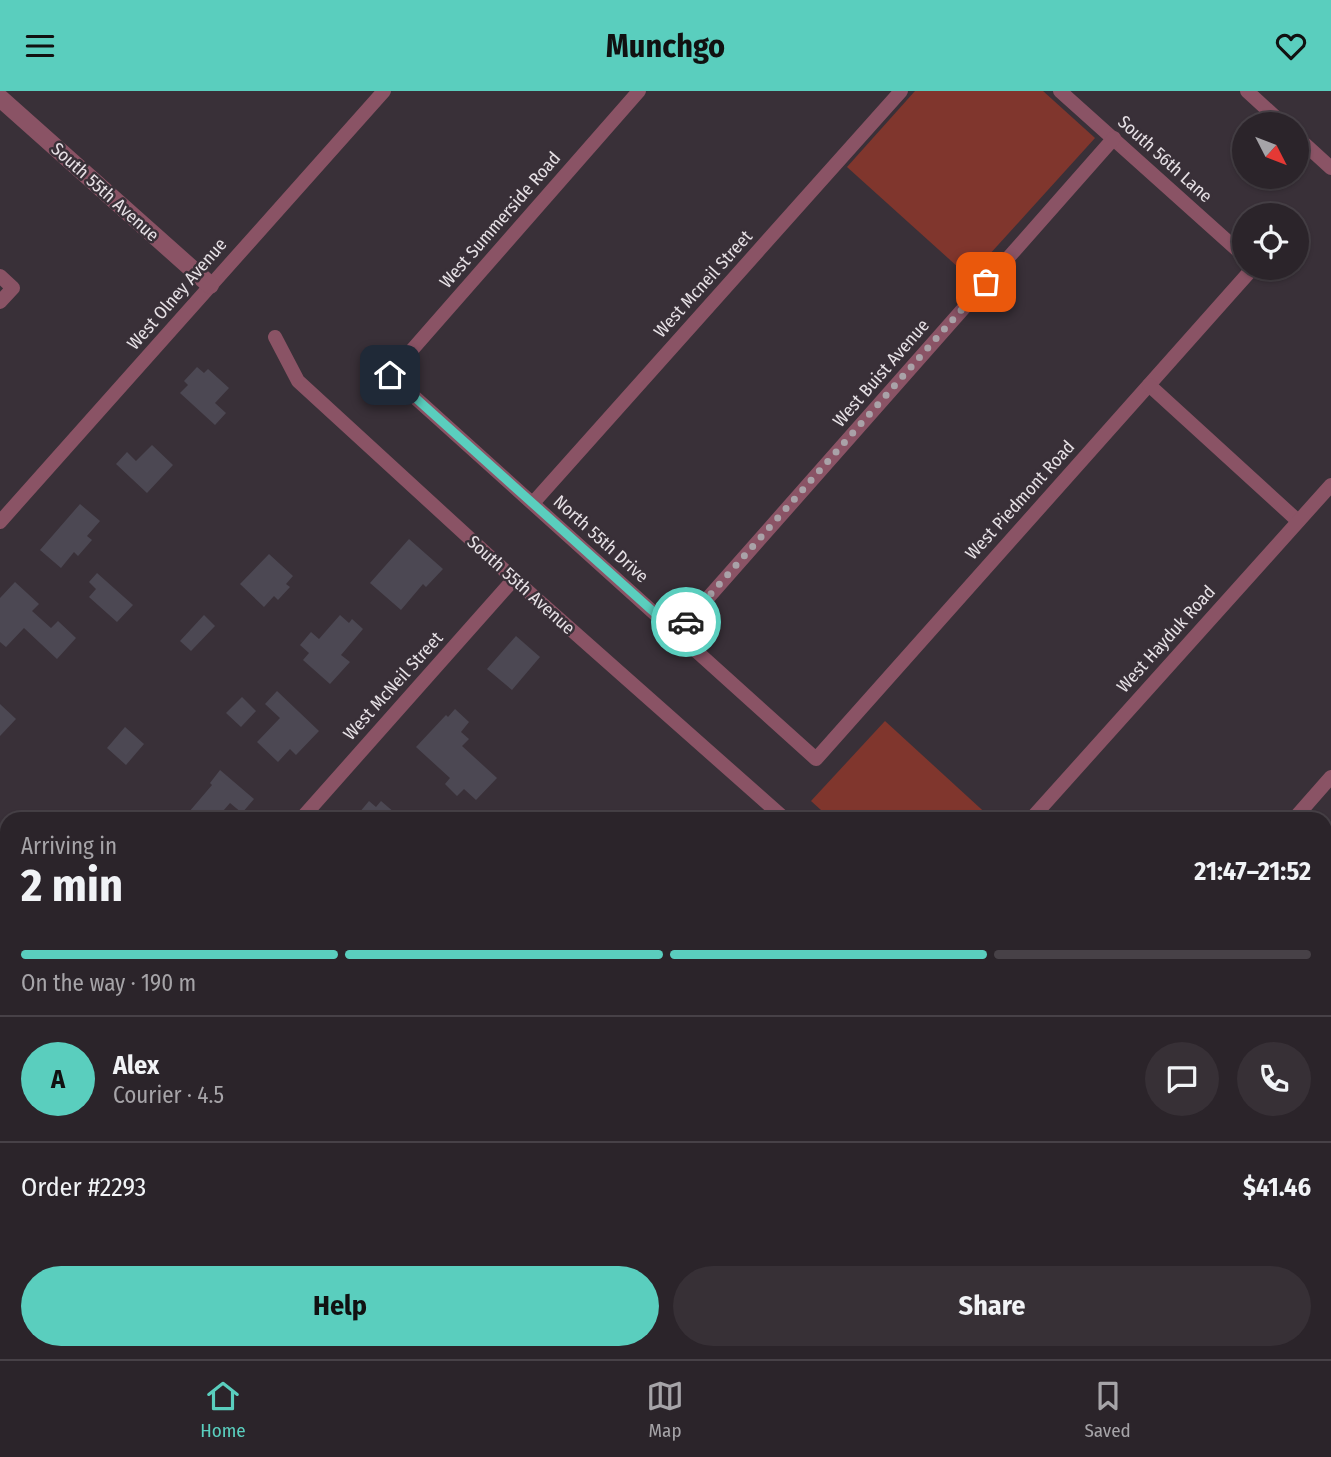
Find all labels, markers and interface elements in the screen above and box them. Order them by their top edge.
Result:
icon: menu [21,27,59,65]
text: Munchgo [606,27,725,65]
icon: heart [1272,27,1310,65]
street label: South 56th Lane [1113,111,1217,207]
north arrow [1232,112,1309,189]
map controls [1232,112,1309,280]
street label: South 55th Avenue [47,138,163,246]
street label: West Summerside Road [435,147,565,293]
button: locate [1232,203,1309,280]
street label: West Mcneil Street [649,226,757,342]
street label: West Olney Avenue [123,234,232,354]
pin [956,252,1016,312]
icon: bag [967,263,1005,301]
street label: West Buist Avenue [828,315,934,431]
pin [360,345,420,405]
icon: home [371,356,409,394]
street label: West Piedmont Road [961,436,1079,564]
street label: North 55th Drive [549,491,653,587]
street label: South 55th Avenue [463,531,579,639]
street label: West Hayduk Road [1112,581,1220,697]
courier [651,587,721,657]
icon: car [667,603,705,641]
street label: West McNeil Street [339,627,447,745]
text: Arriving in [21,832,117,860]
text: 21:47–21:52 [1194,856,1311,887]
text: 2 min [21,858,123,913]
text: On the way · 190 m [21,969,196,997]
button: chat [1145,1042,1219,1116]
button: phone [1237,1042,1311,1116]
text: Alex [113,1050,159,1081]
text: A [51,1064,65,1095]
text: Courier · 4.5 [113,1081,224,1109]
text: Order #2293 [21,1172,146,1203]
text: $41.46 [1243,1172,1311,1203]
button: Help [21,1266,659,1346]
button: Share [673,1266,1311,1346]
tab: Home [200,1377,246,1442]
tab: Map [646,1377,684,1442]
tab: Saved [1084,1377,1131,1442]

